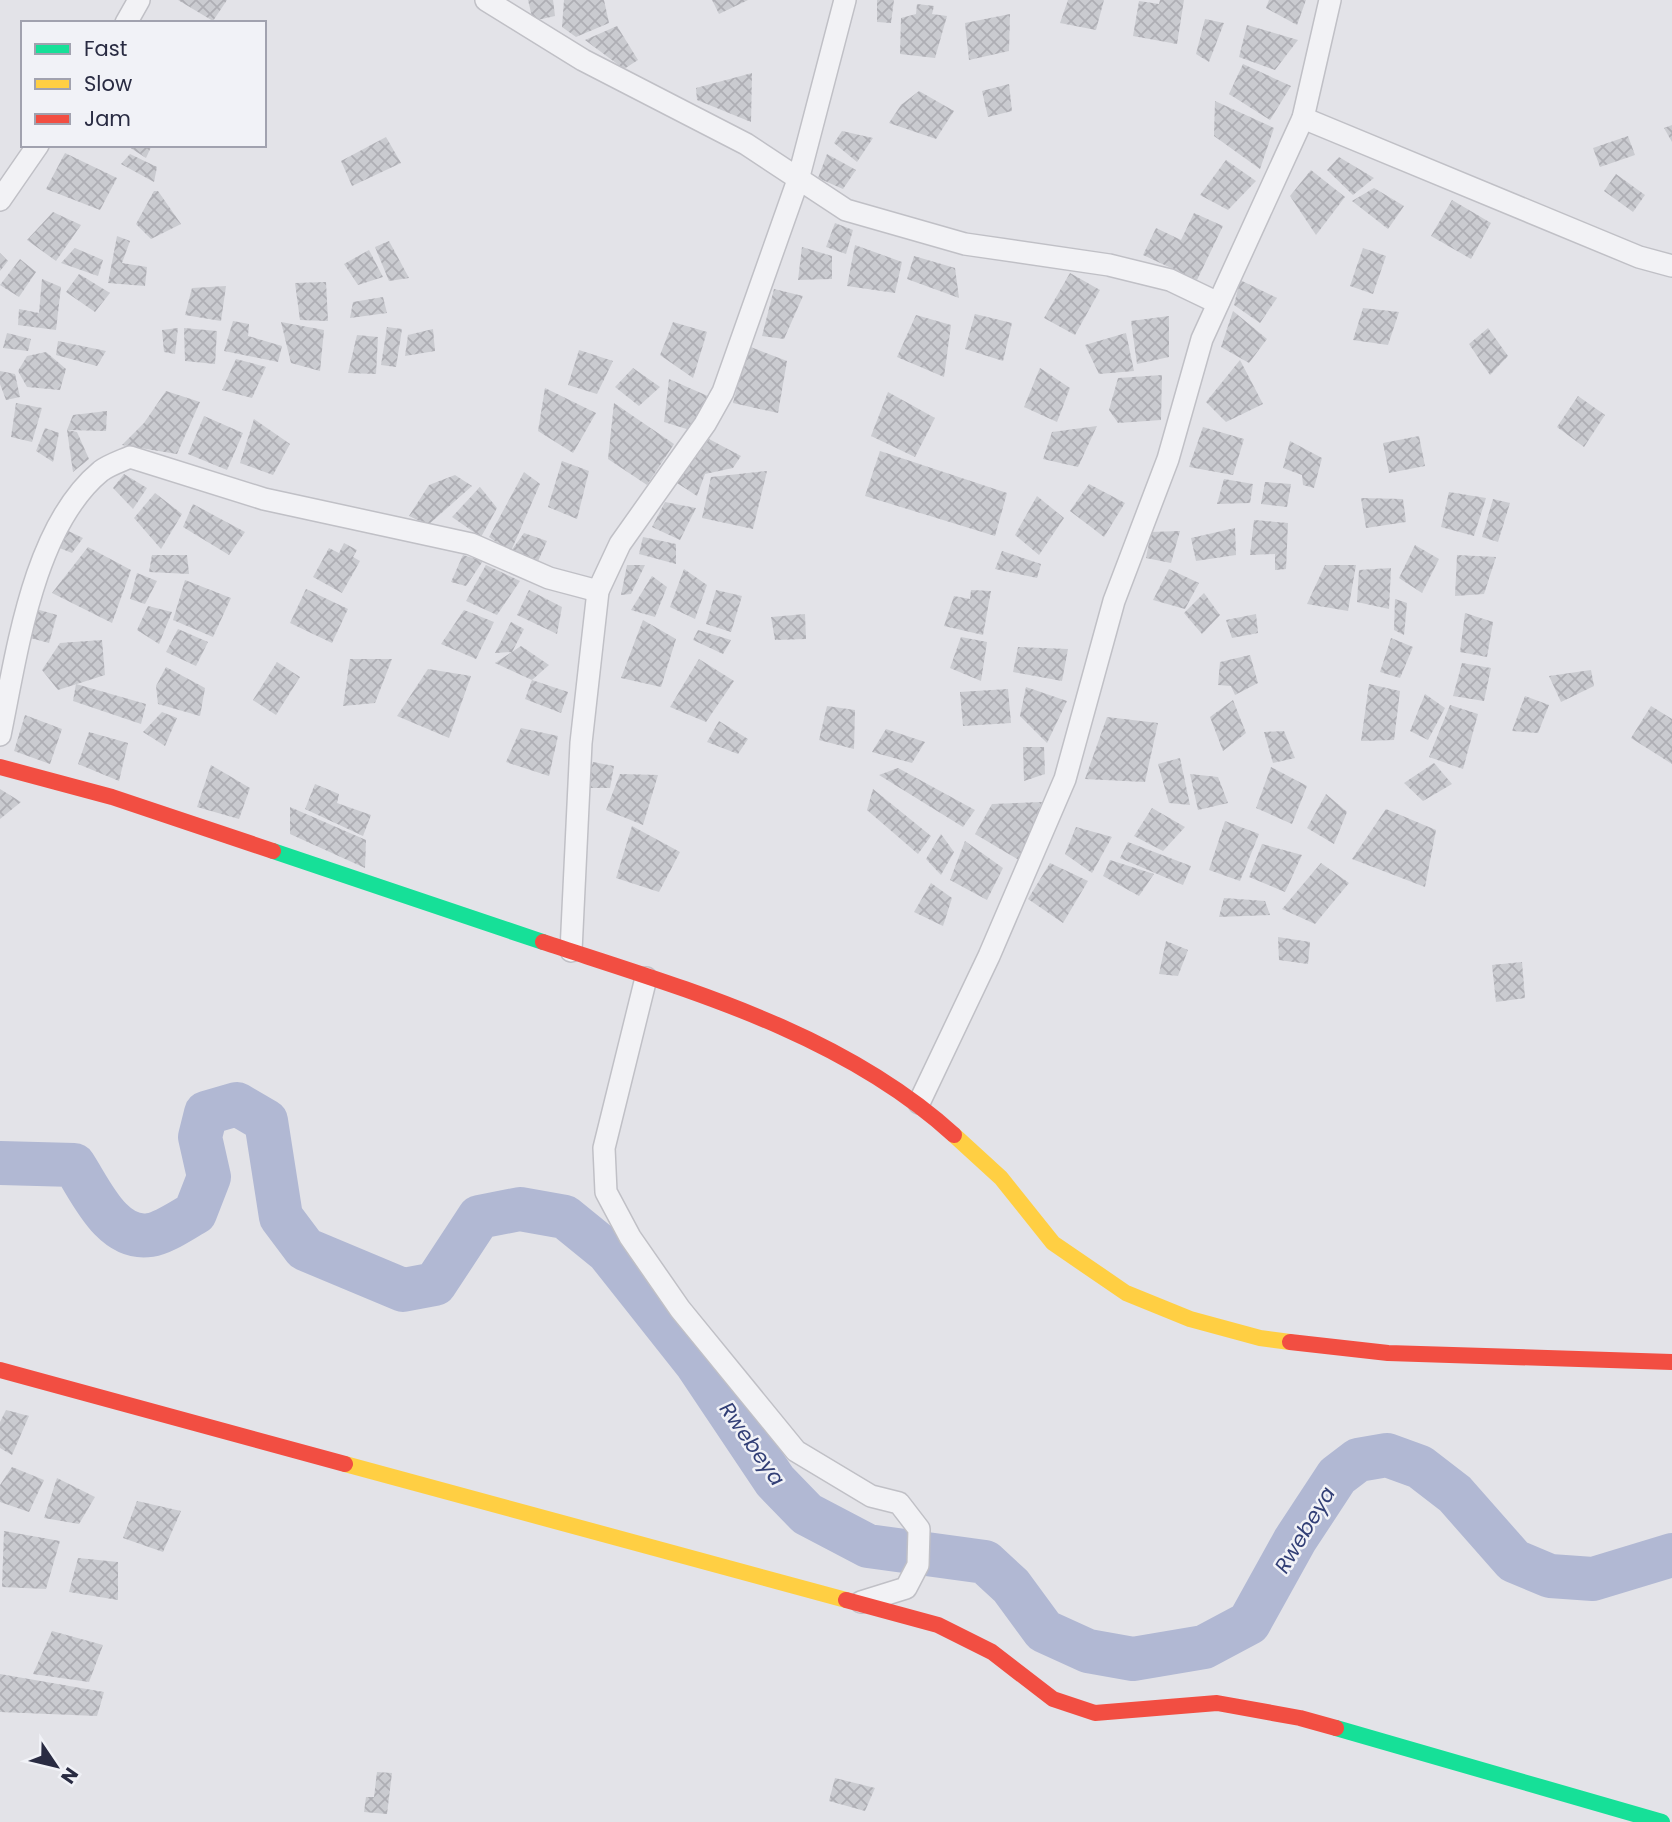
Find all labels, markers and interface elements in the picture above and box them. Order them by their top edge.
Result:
legend [21,21,266,147]
text: Fast [84,34,127,63]
text: Slow [84,69,132,98]
text: Jam [84,104,131,133]
water label: Rwebeya [713,1396,792,1491]
water label: Rwebeya [1267,1481,1342,1578]
north arrow [21,1731,91,1801]
text: N [54,1762,85,1789]

